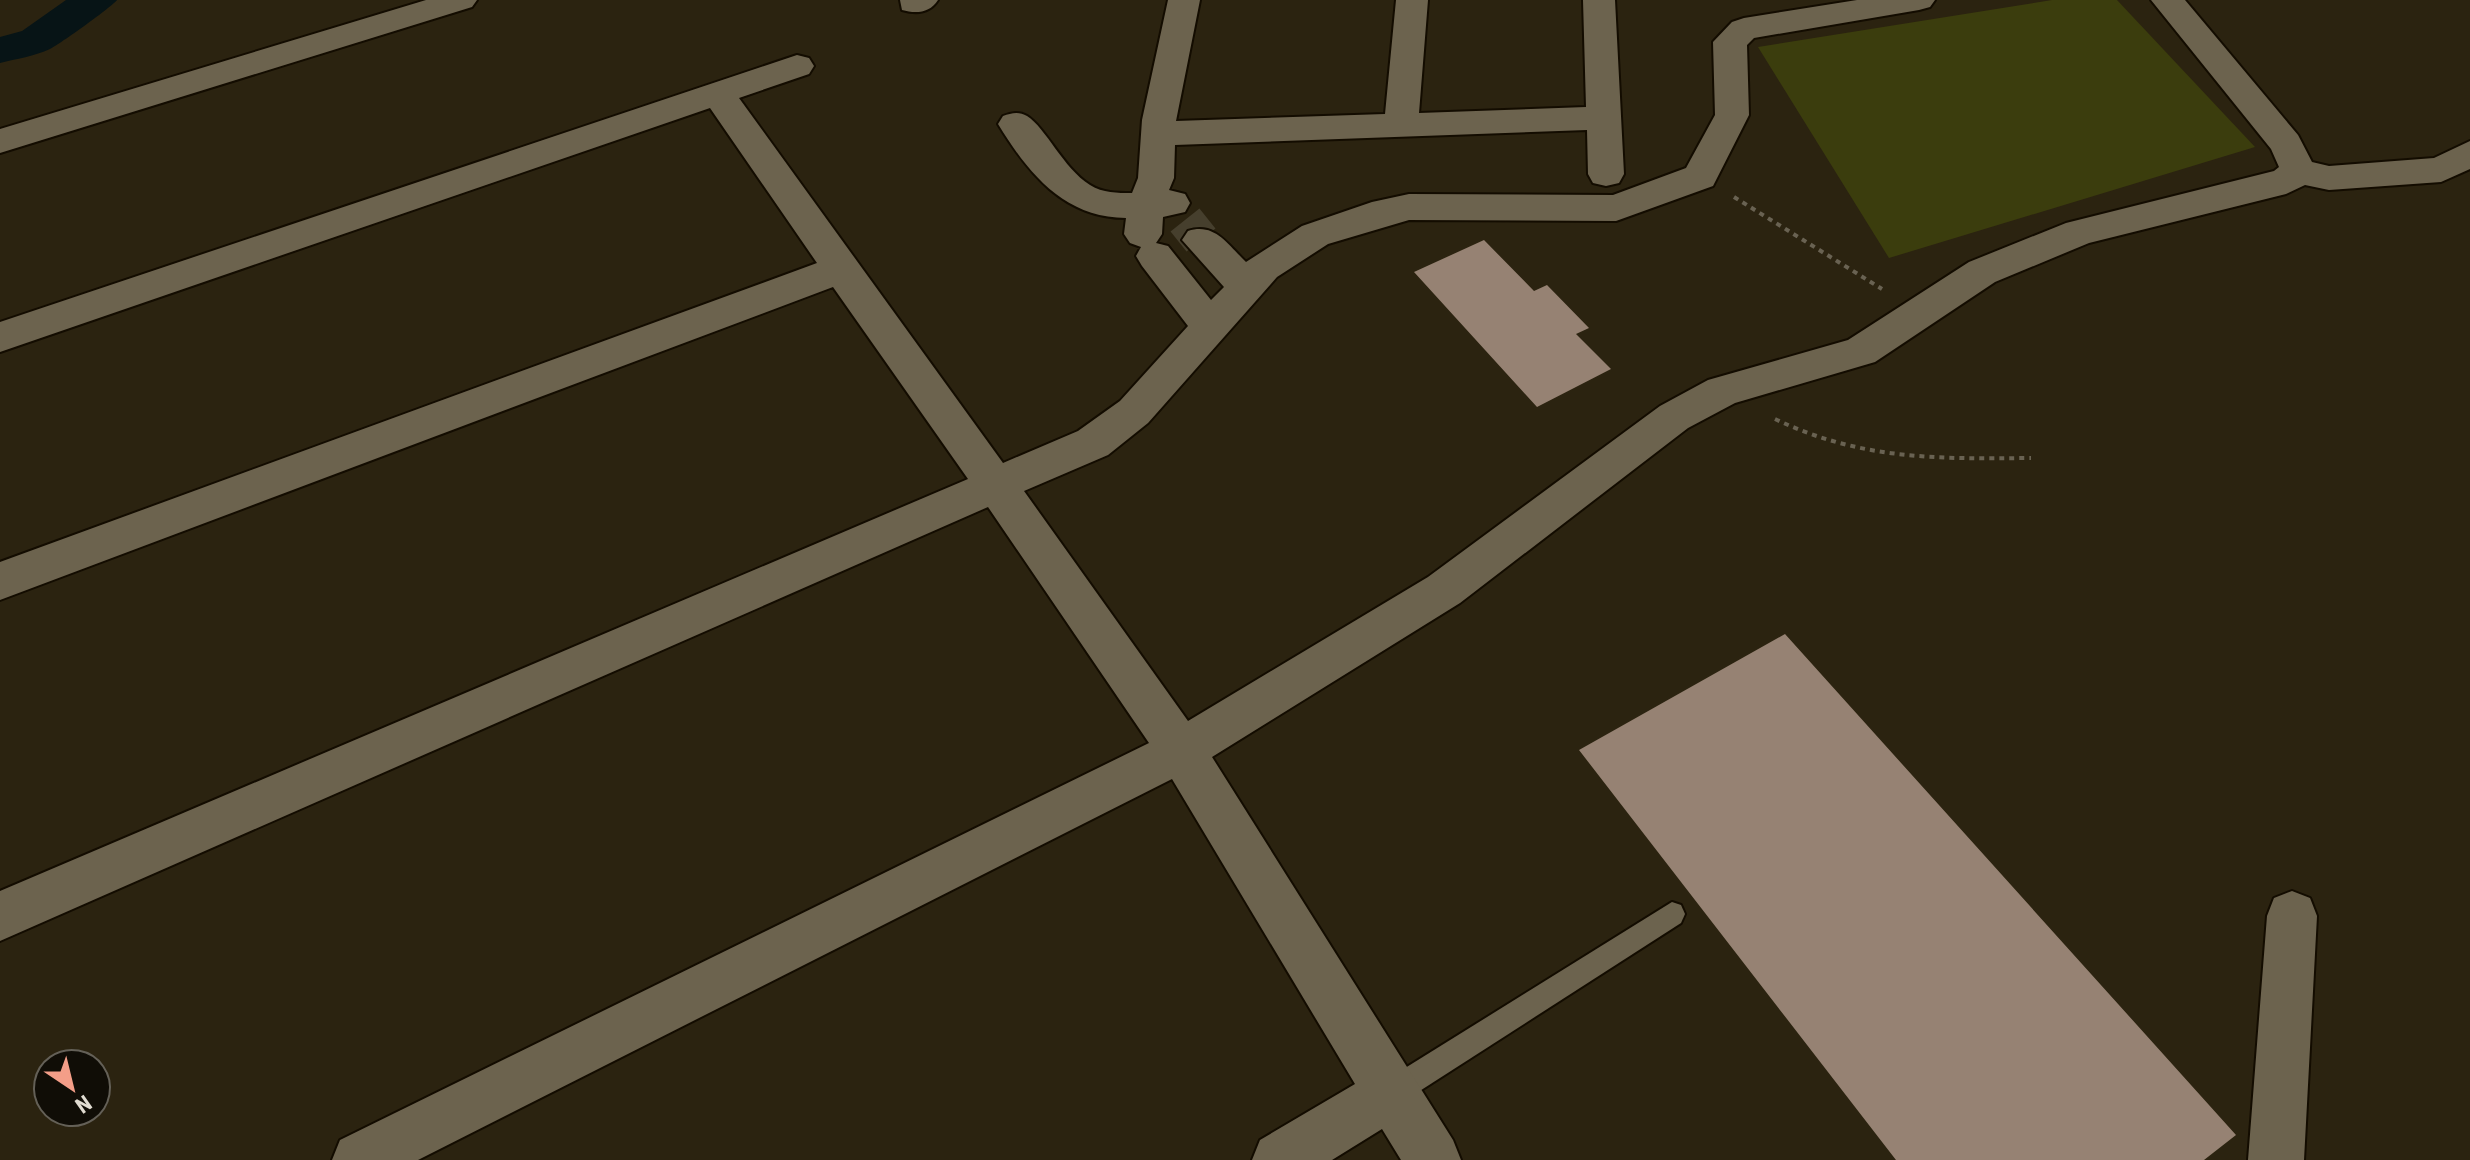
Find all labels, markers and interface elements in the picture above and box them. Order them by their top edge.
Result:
north arrow [32,1048,112,1128]
text: N [70,1090,96,1118]

